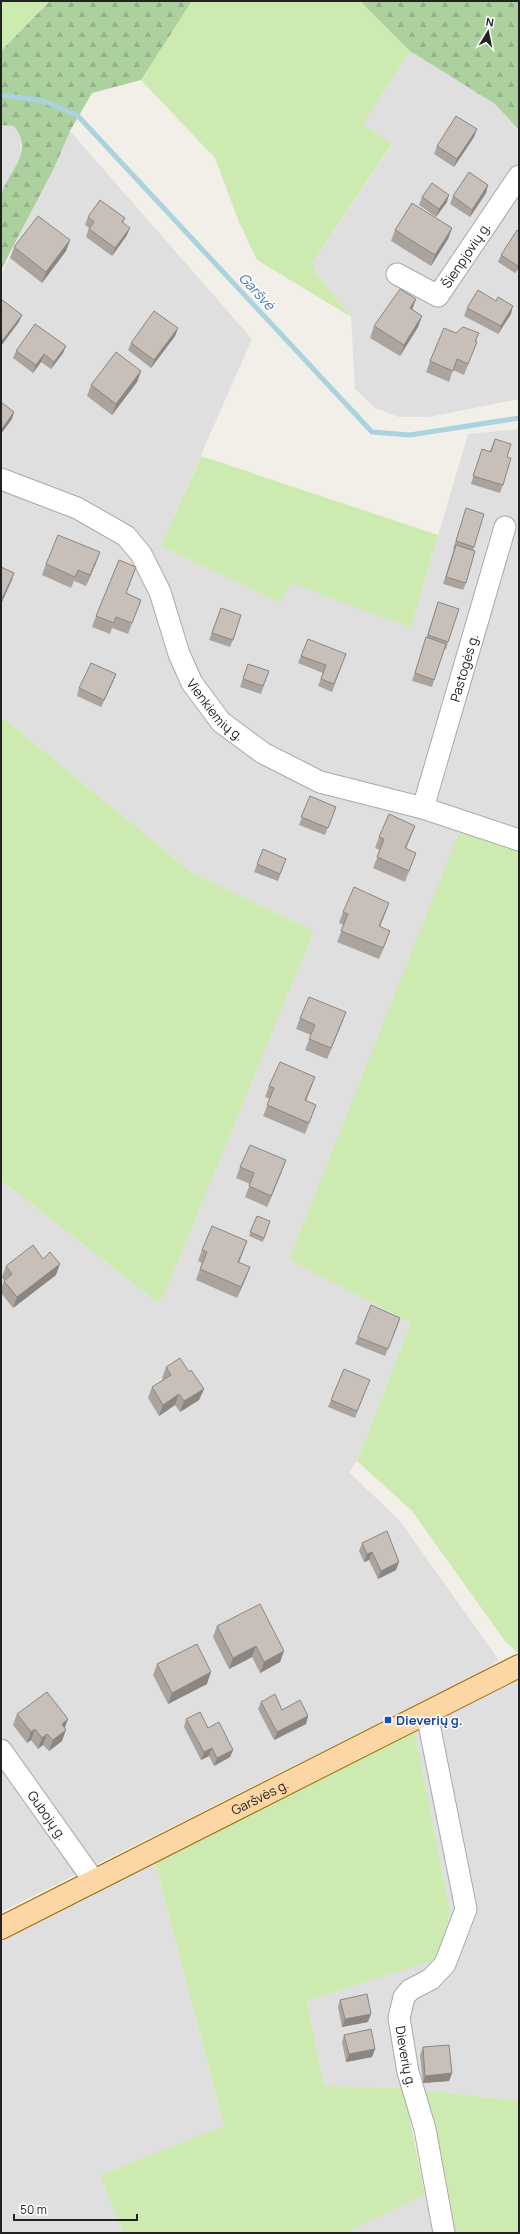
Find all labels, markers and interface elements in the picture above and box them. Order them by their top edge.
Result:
north arrow [468,12,508,52]
text: N [485,14,495,30]
street label: Šienpjovių g. [437,219,494,291]
water label: Garšvė [235,268,280,314]
street label: Pastogės g. [445,632,482,704]
street label: Vienkiemių g. [183,675,247,745]
place label: Dieverių g. [396,1711,463,1729]
marker: Dieverių g. [383,1715,393,1725]
street label: Garšvės g. [228,1775,292,1819]
street label: Gubojų g. [23,1787,71,1844]
street label: Dieverių g. [391,2025,421,2089]
scale bar [14,2196,137,2222]
text: 50 m [20,2201,47,2218]

